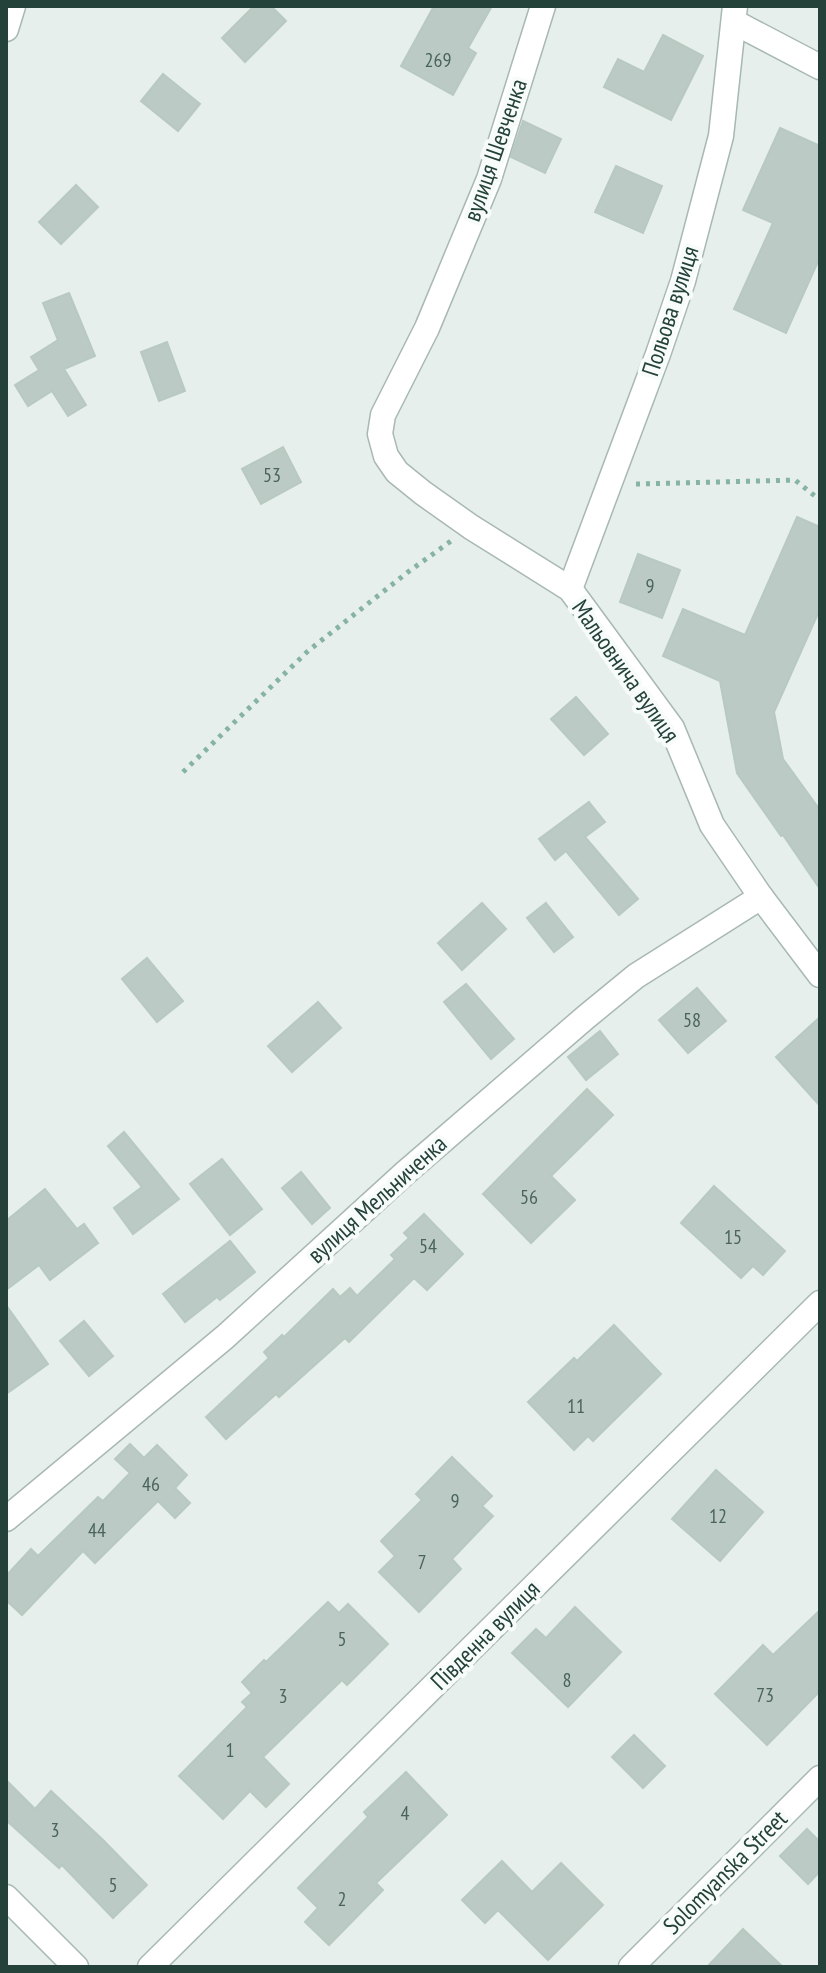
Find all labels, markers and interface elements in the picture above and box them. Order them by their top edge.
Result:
house number: 269 [425,47,452,73]
street label: вулиця Шевченка [456,75,534,225]
street label: Польова вулиця [634,242,706,380]
house number: 53 [263,462,281,488]
house number: 9 [646,573,655,599]
street label: Мальовнича вулиця [565,594,687,748]
house number: 58 [683,1007,701,1033]
street label: вулиця Мельниченка [301,1128,453,1270]
house number: 56 [520,1184,538,1210]
house number: 15 [724,1224,742,1250]
house number: 54 [419,1233,437,1259]
house number: 11 [567,1393,585,1419]
house number: 46 [142,1471,160,1497]
house number: 9 [451,1488,460,1514]
house number: 12 [709,1503,727,1529]
house number: 44 [88,1517,106,1543]
house number: 7 [418,1549,427,1575]
street label: Південна вулиця [424,1574,546,1696]
house number: 5 [338,1626,347,1652]
house number: 8 [563,1667,572,1693]
house number: 73 [756,1682,774,1708]
house number: 3 [279,1683,288,1709]
house number: 1 [226,1737,235,1763]
house number: 4 [401,1800,410,1826]
street label: Solomyanska Street [656,1803,794,1941]
house number: 3 [51,1817,60,1843]
house number: 5 [109,1872,118,1898]
house number: 2 [338,1886,347,1912]

